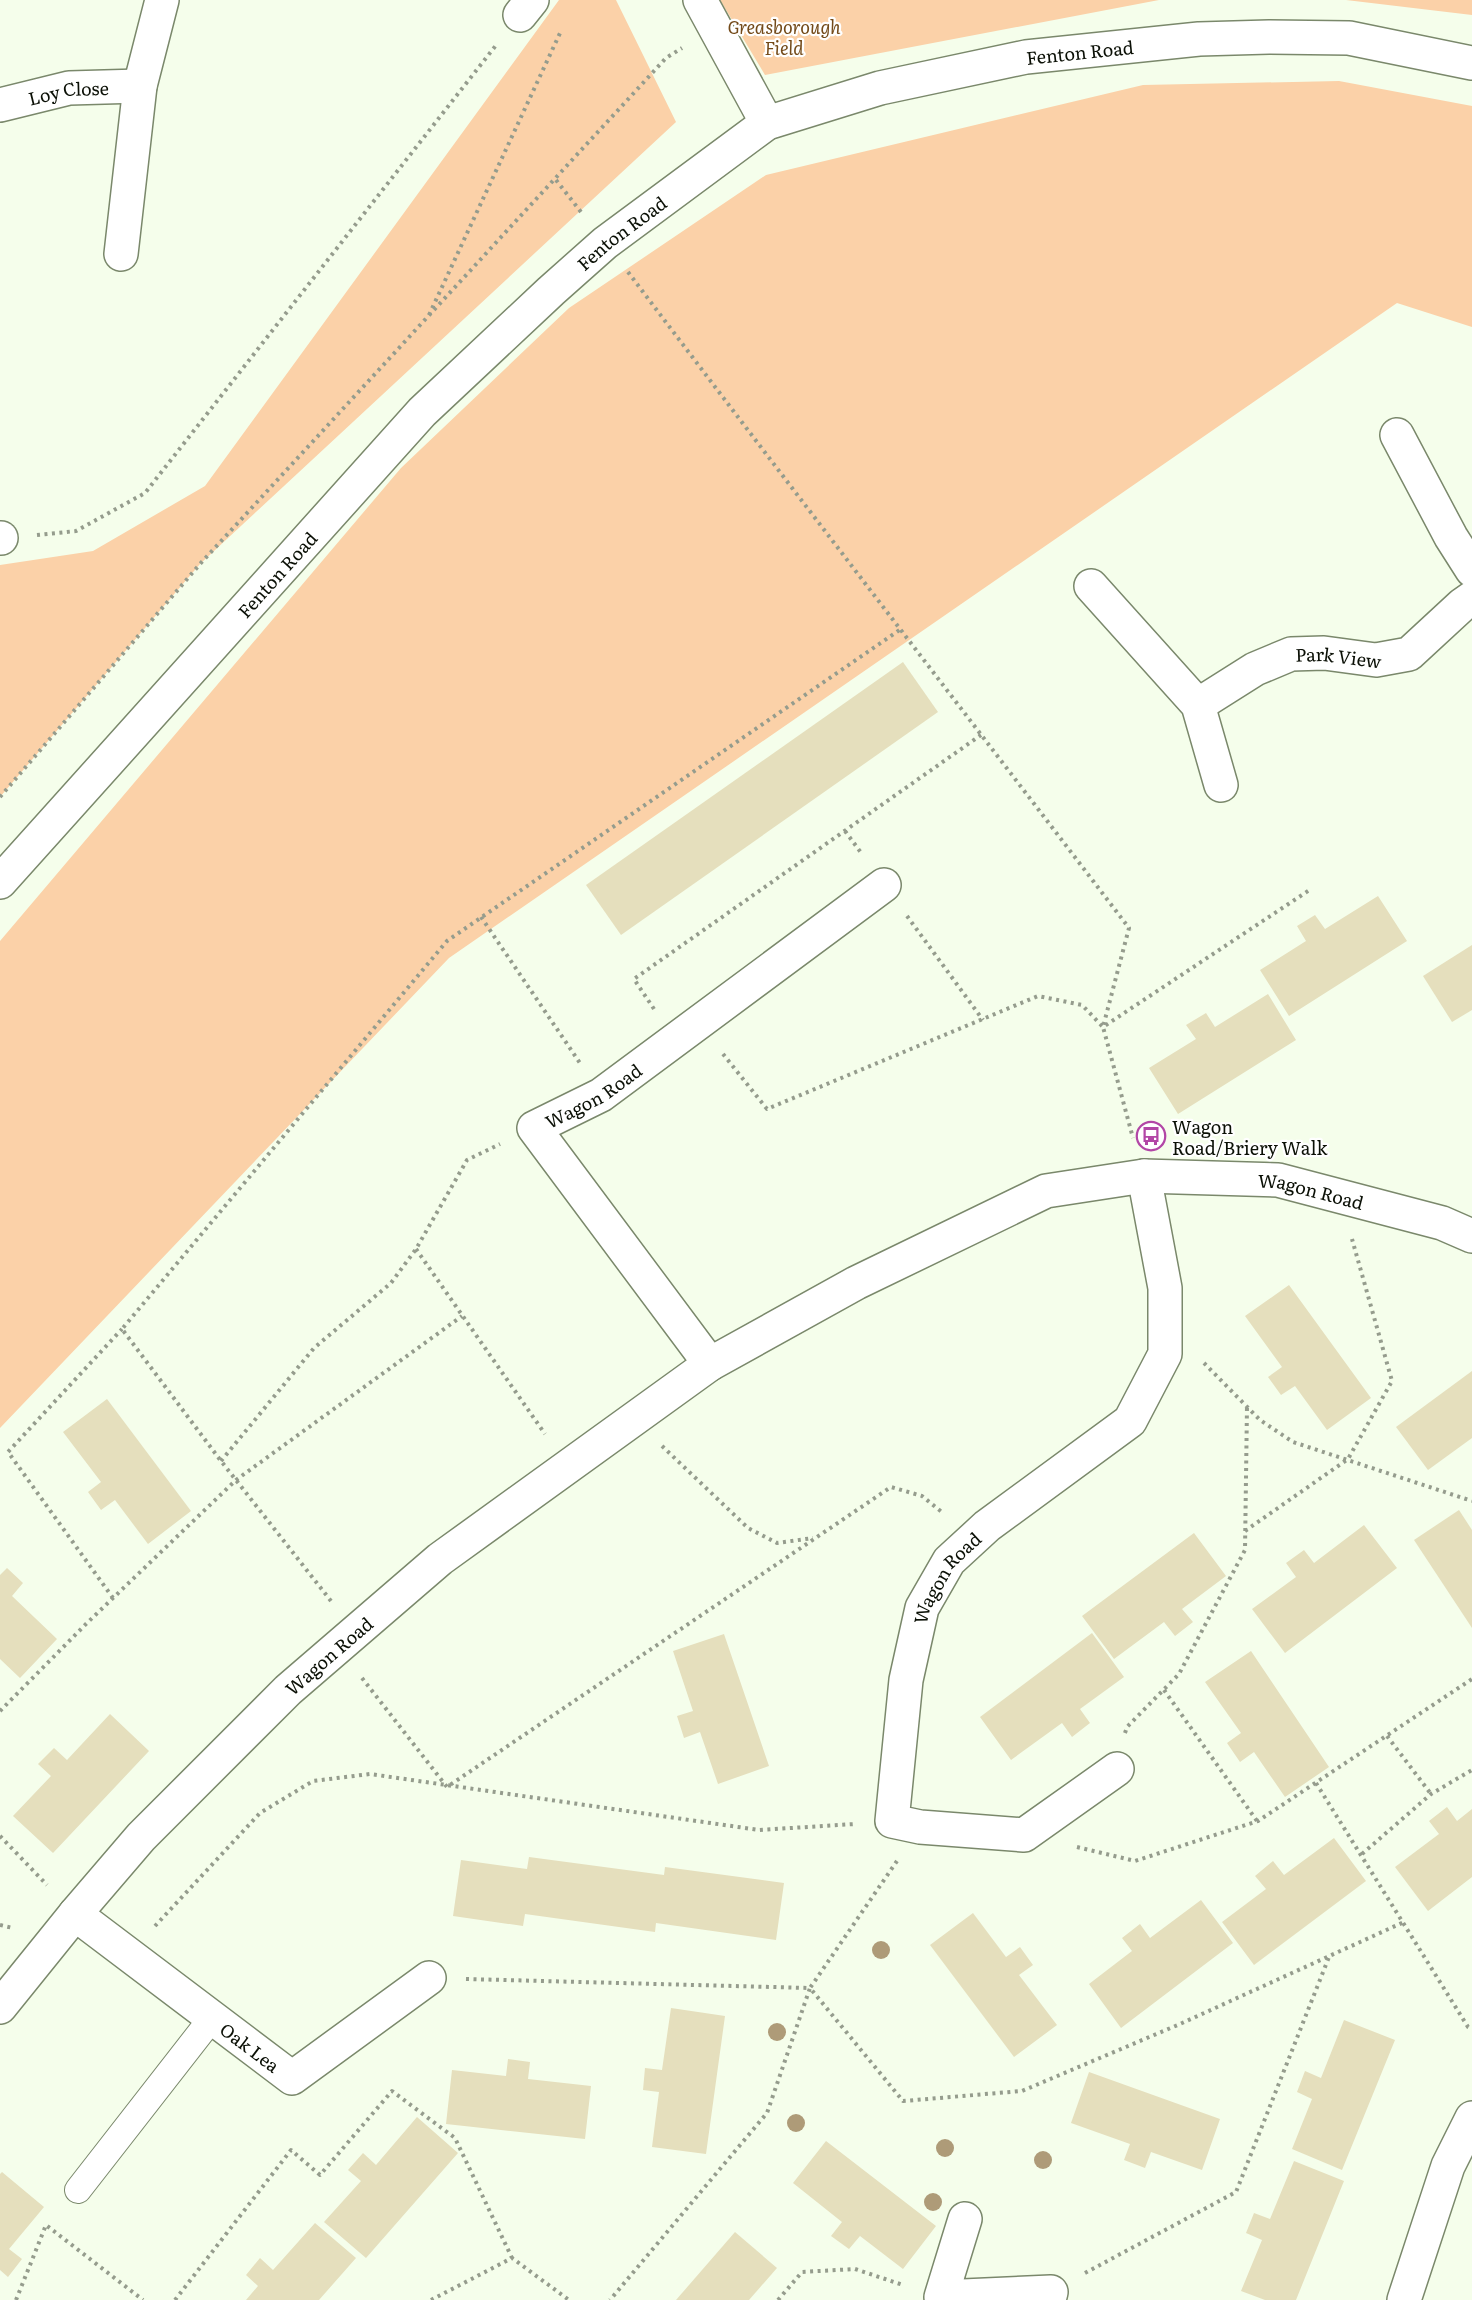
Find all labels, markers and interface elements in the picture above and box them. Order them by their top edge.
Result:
park label: Greasborough Field [728,13,841,61]
street label: Fenton Road [1025,32,1135,70]
street label: Loy Close [25,73,109,111]
street label: Fenton Road [570,189,672,276]
street label: Fenton Road [231,525,323,623]
street label: Park View [1295,639,1384,674]
street label: Wagon Road [540,1056,647,1134]
place label: Wagon Road/Briery Walk [1172,1113,1329,1161]
bus stop icon: Wagon Road/Briery Walk [1135,1120,1167,1152]
street label: Wagon Road [1258,1166,1367,1215]
street label: Wagon Road [905,1525,987,1626]
street label: Wagon Road [278,1610,378,1701]
street label: Oak Lea [215,2015,286,2078]

